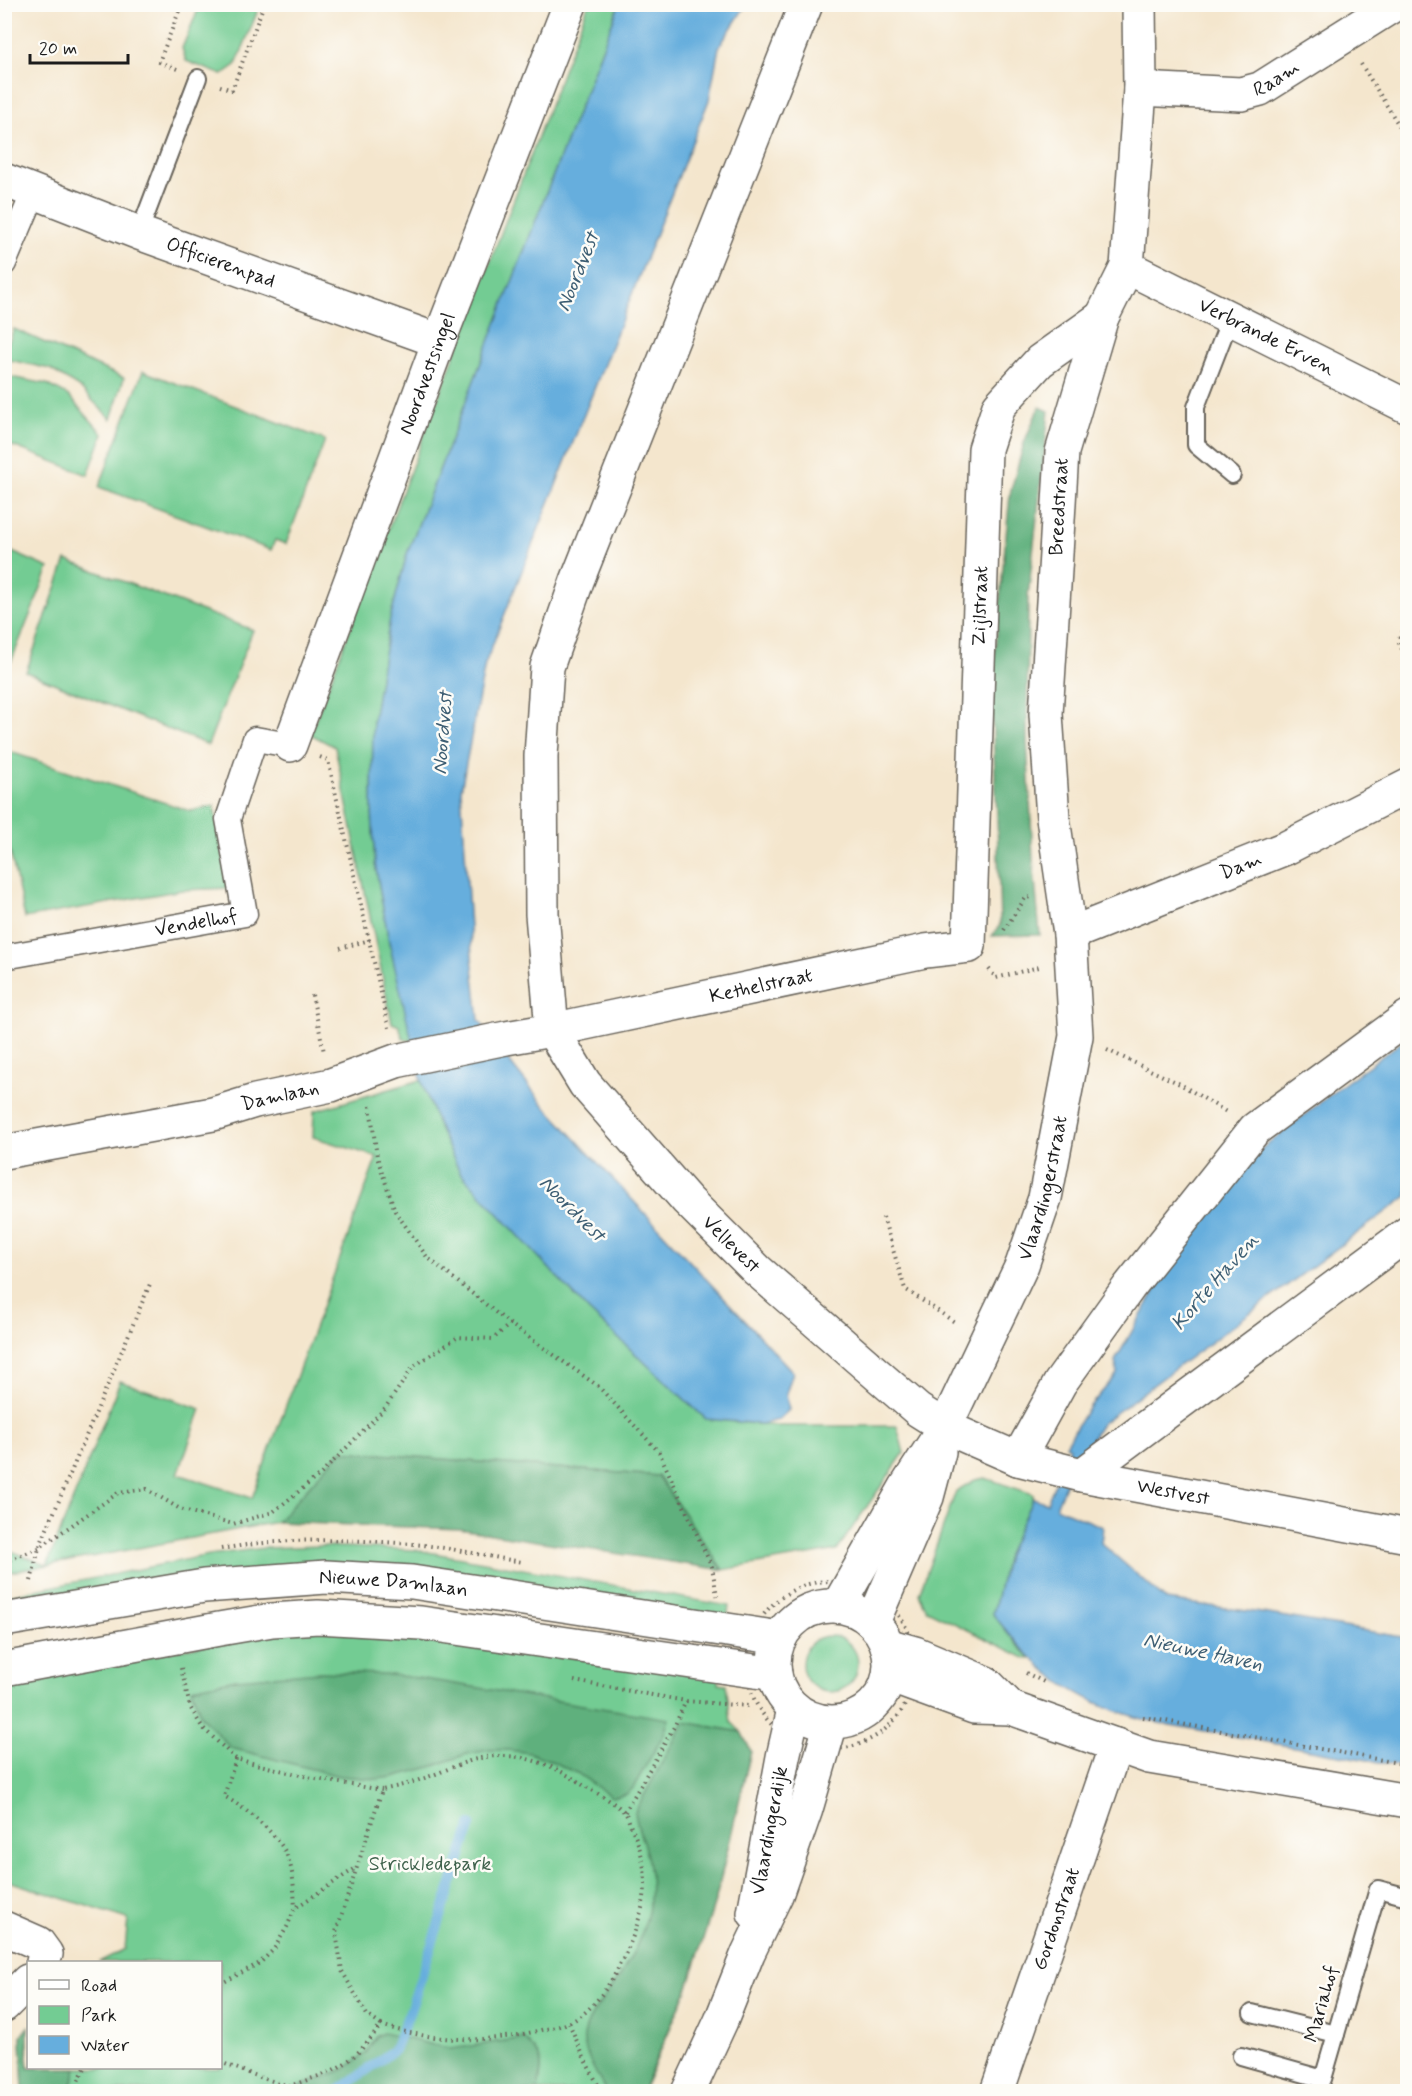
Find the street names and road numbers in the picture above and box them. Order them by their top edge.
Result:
street label: Raam [1251,54,1305,104]
street label: Officierenpad [163,230,279,295]
street label: Verbrande Erven [1194,291,1340,382]
street label: Noordvestsingel [392,309,462,438]
street label: Breedstraat [1042,457,1075,557]
street label: Zijlstraat [965,565,995,647]
street label: Dam [1216,845,1266,886]
street label: Vendelhof [153,902,239,943]
street label: Kethelstraat [707,962,815,1010]
street label: Damlaan [238,1074,321,1118]
street label: Vlaardingerstraat [1011,1113,1074,1264]
street label: Vellevest [696,1209,767,1280]
street label: Westvest [1135,1472,1212,1512]
street label: Nieuwe Damlaan [318,1563,470,1604]
street label: Vlaardingerdijk [744,1764,795,1897]
street label: Gordonstraat [1026,1864,1087,1974]
street label: Mariahof [1298,1962,1346,2046]

